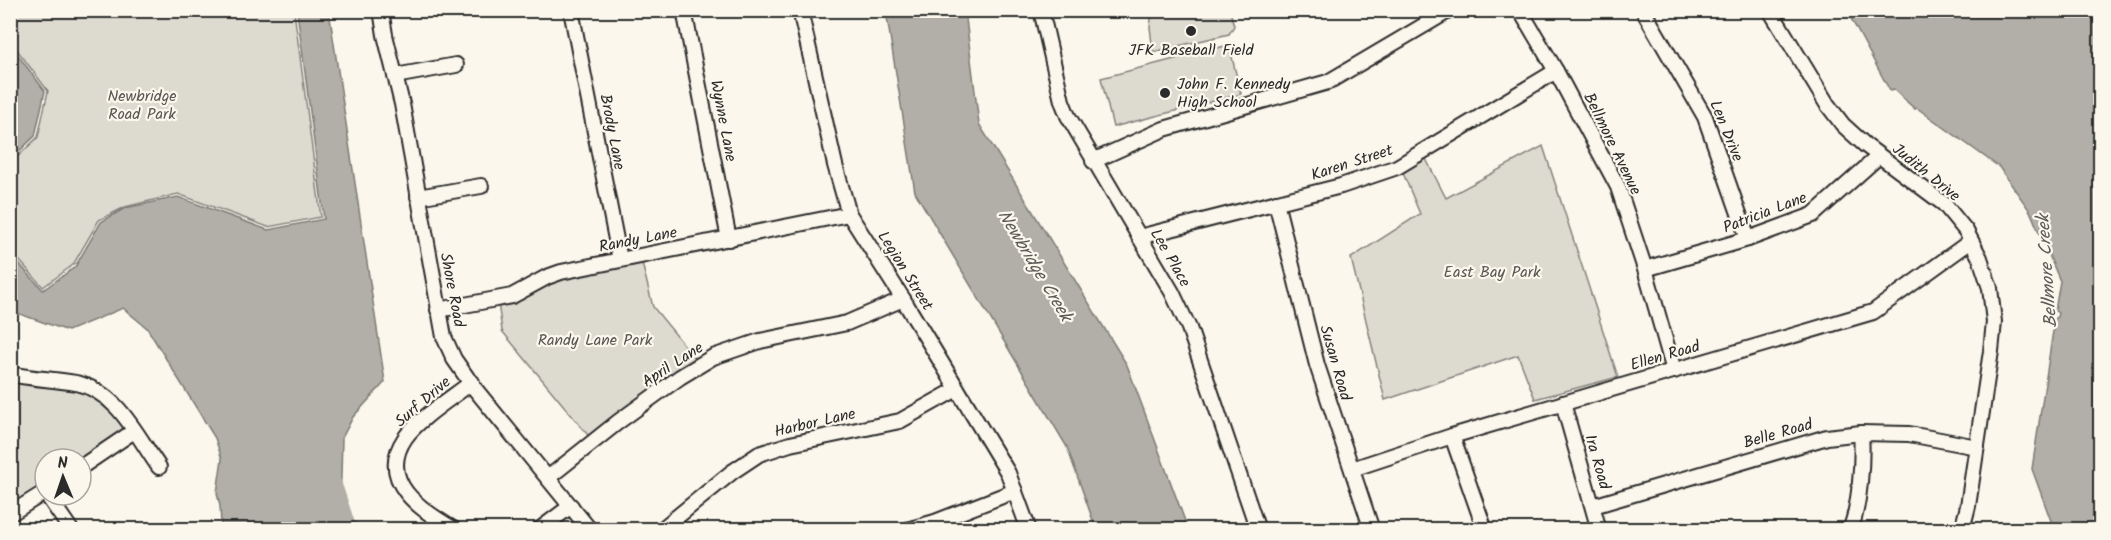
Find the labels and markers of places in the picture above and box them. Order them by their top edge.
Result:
marker: JFK Baseball Field [1184,24,1198,38]
place label: JFK Baseball Field [1129,38,1254,63]
place label: John F. Kennedy High School [1177,72,1291,115]
marker: John F. Kennedy High School [1158,86,1172,100]

